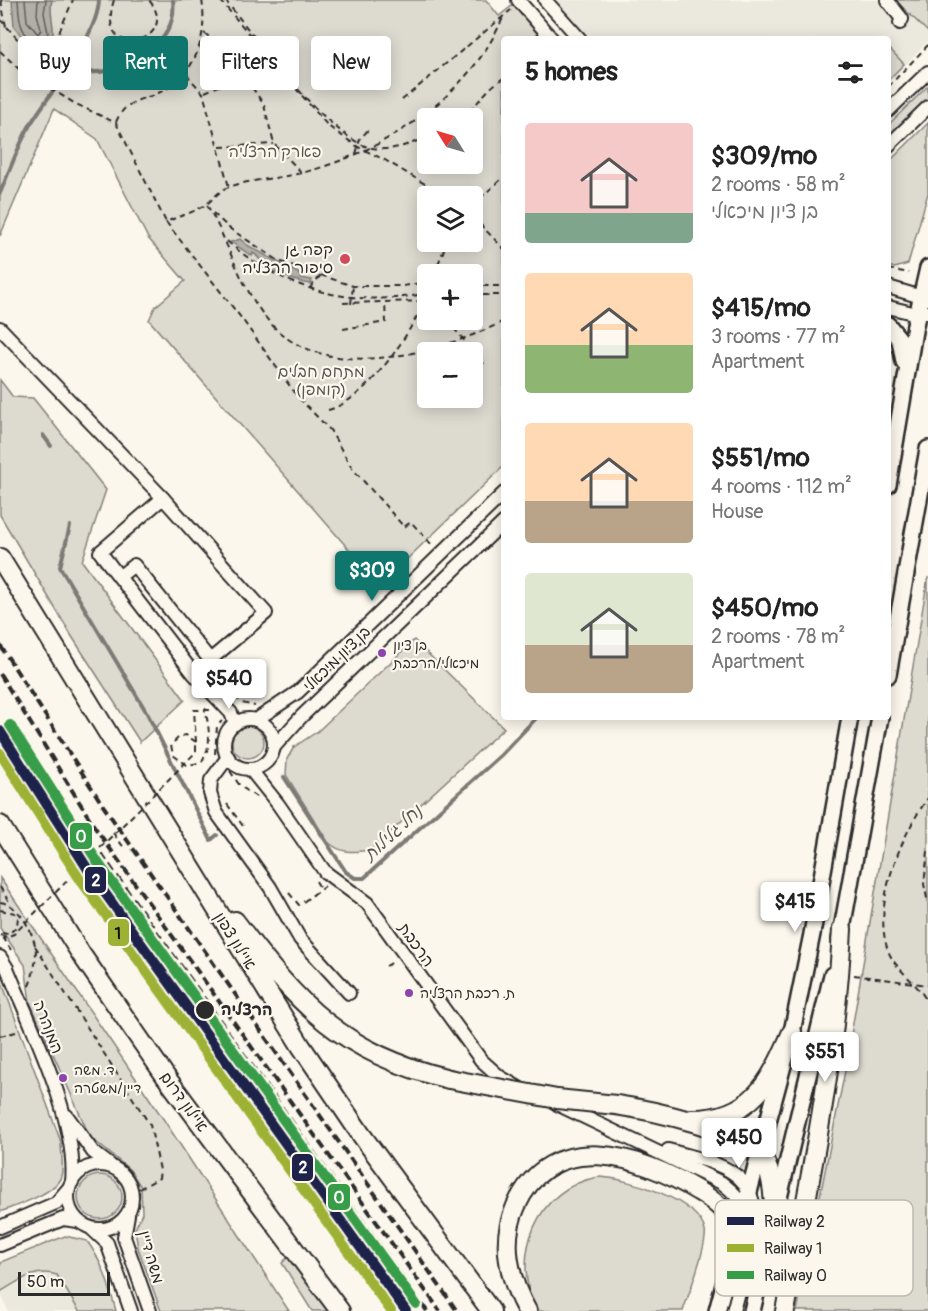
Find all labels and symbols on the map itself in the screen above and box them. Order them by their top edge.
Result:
north arrow [417,108,483,174]
park label: פארק הרצליה [229,142,322,162]
place label: קפה גן סיפור הרצליה [242,240,333,278]
marker: קפה גן סיפור הרצליה [338,252,352,266]
park label: מתחם חבלים (קומפן) [278,362,364,400]
pin: $309 [336,551,408,602]
street label: בן ציון מיכאלי [299,622,375,696]
place label: בן ציון מיכאלי/הרכבת [392,637,479,672]
marker: בן ציון מיכאלי/הרכבת [376,647,388,659]
pin: $540 [193,659,265,710]
water label: נחל גלילות [357,799,428,867]
line badge: 0 [69,822,93,850]
text: 0 [76,827,87,847]
line badge: 2 [84,866,107,894]
text: 2 [92,871,101,891]
pin: $415 [759,882,831,933]
street label: איילון צפון [210,909,260,973]
line badge: 1 [107,918,130,947]
street label: הרכבת [393,918,438,971]
text: 1 [115,924,121,944]
place label: ת. רכבת הרצליה [420,985,515,1002]
marker: ת. רכבת הרצליה [403,987,415,999]
street label: המנהרה [29,997,67,1057]
marker: הרצליה [194,999,216,1021]
place label: הרצליה [221,1000,273,1020]
pin: $551 [789,1032,861,1083]
place label: ד. משה דיין/משטרה [74,1062,141,1097]
street label: איילון דרום [155,1068,213,1136]
marker: ד. משה דיין/משטרה [57,1072,69,1084]
pin: $450 [703,1118,775,1169]
line badge: 2 [291,1153,314,1182]
text: 2 [299,1158,308,1178]
line badge: 0 [327,1183,351,1211]
text: 0 [334,1188,345,1208]
legend [715,1200,913,1296]
text: Railway 2 [764,1212,825,1232]
street label: משה דיין [134,1228,168,1286]
text: Railway 1 [764,1239,822,1259]
text: Railway 0 [764,1266,827,1286]
scale bar [18,1269,110,1296]

